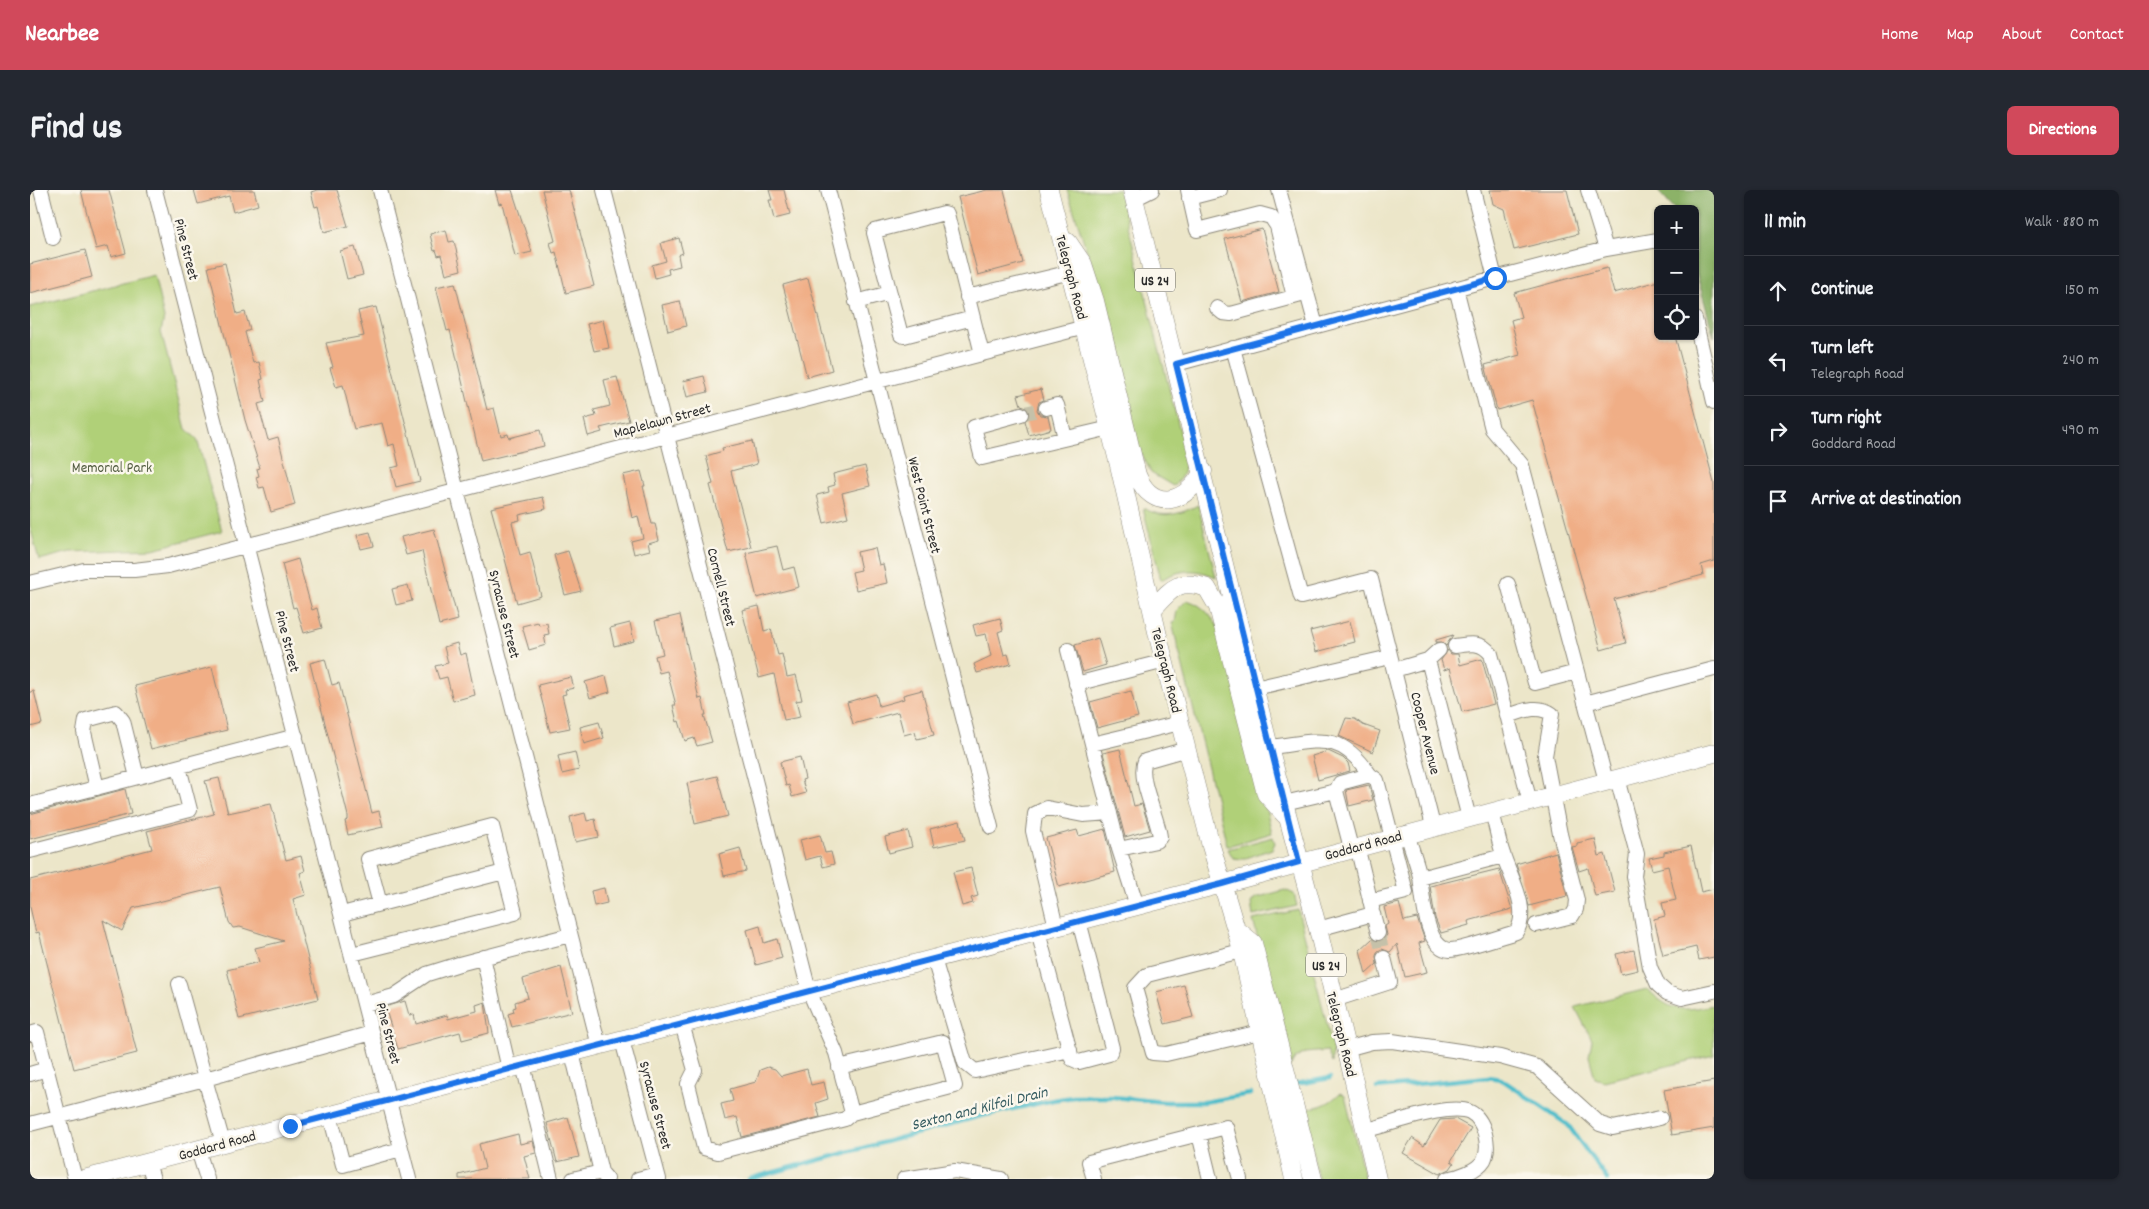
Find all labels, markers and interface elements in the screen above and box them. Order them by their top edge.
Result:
text: Nearbee [25,18,99,52]
text: Home [1881,23,1918,48]
text: Map [1946,23,1974,48]
text: About [2002,23,2042,48]
text: Contact [2070,23,2124,48]
text: Find us [30,105,122,155]
button: Directions [2007,106,2119,155]
map controls [1654,205,1699,340]
button: + [1654,205,1699,250]
text: 11 min [1764,208,1806,238]
text: Walk · 880 m [2025,211,2099,234]
street label: Pine Street [167,216,203,283]
street label: Telegraph Road [1048,233,1092,322]
button: − [1654,250,1699,295]
route start [1484,267,1507,290]
road number: US 24 [1135,268,1175,292]
icon: ahead [1764,277,1792,305]
text: Continue [1811,277,1873,304]
text: 150 m [2065,279,2099,302]
button: locate [1654,295,1699,340]
text: Turn left [1811,336,1874,363]
icon: left [1764,347,1792,375]
text: 240 m [2062,349,2099,372]
text: Telegraph Road [1811,363,1904,386]
street label: Maplelawn Street [611,398,714,445]
text: Turn right [1811,406,1882,433]
icon: right [1764,417,1792,445]
text: 490 m [2062,419,2099,442]
text: Goddard Road [1811,433,1896,456]
street label: West Point Street [900,455,946,557]
park label: Memorial Park [72,458,152,480]
icon: arrive [1764,487,1792,515]
text: Arrive at destination [1811,487,1961,514]
street label: Cornell Street [700,546,741,630]
street label: Syracuse Street [481,568,525,662]
street label: Pine Street [268,608,304,675]
street label: Telegraph Road [1144,626,1186,715]
street label: Cooper Avenue [1403,690,1445,777]
street label: Goddard Road [1322,826,1405,868]
road number: US 24 [1306,954,1346,976]
street label: Telegraph Road [1319,990,1361,1079]
street label: Pine Street [369,1000,405,1067]
street label: Syracuse Street [632,1059,677,1153]
water label: Sexton and Kilfoil Drain [909,1081,1051,1137]
route end [279,1115,302,1138]
street label: Goddard Road [176,1126,259,1168]

